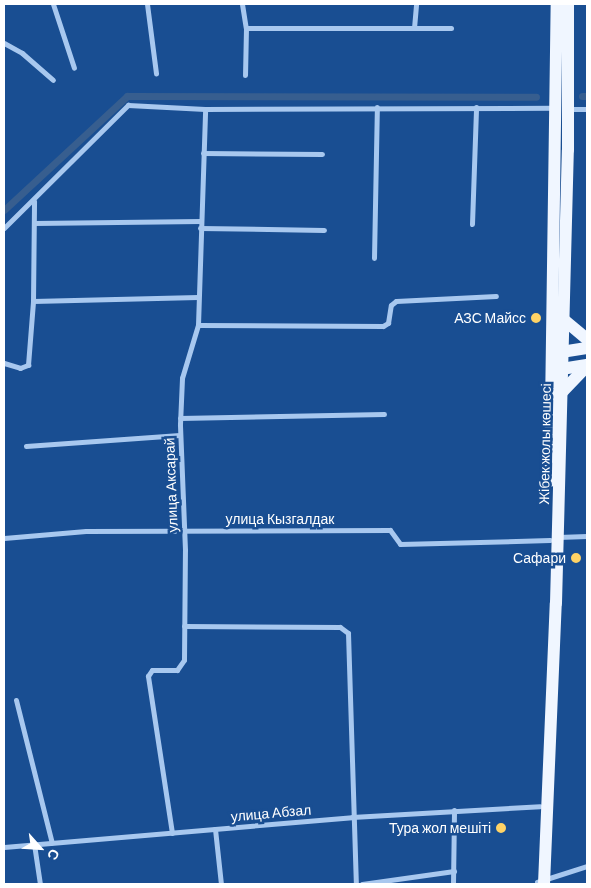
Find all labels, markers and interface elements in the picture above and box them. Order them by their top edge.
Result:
place label: АЗС Майсс [454,310,526,326]
marker: АЗС Майсс [530,312,542,324]
street label: Жібек жолы көшесі [536,383,554,505]
street label: улица Аксарай [161,437,181,533]
street label: улица Кызгалдак [226,511,334,527]
place label: Сафари [513,550,566,566]
marker: Сафари [570,552,582,564]
street label: улица Абзал [230,801,312,825]
place label: Тура жол мешіті [389,820,491,836]
marker: Тура жол мешіті [495,822,507,834]
north arrow [15,823,65,873]
text: С [44,847,64,863]

